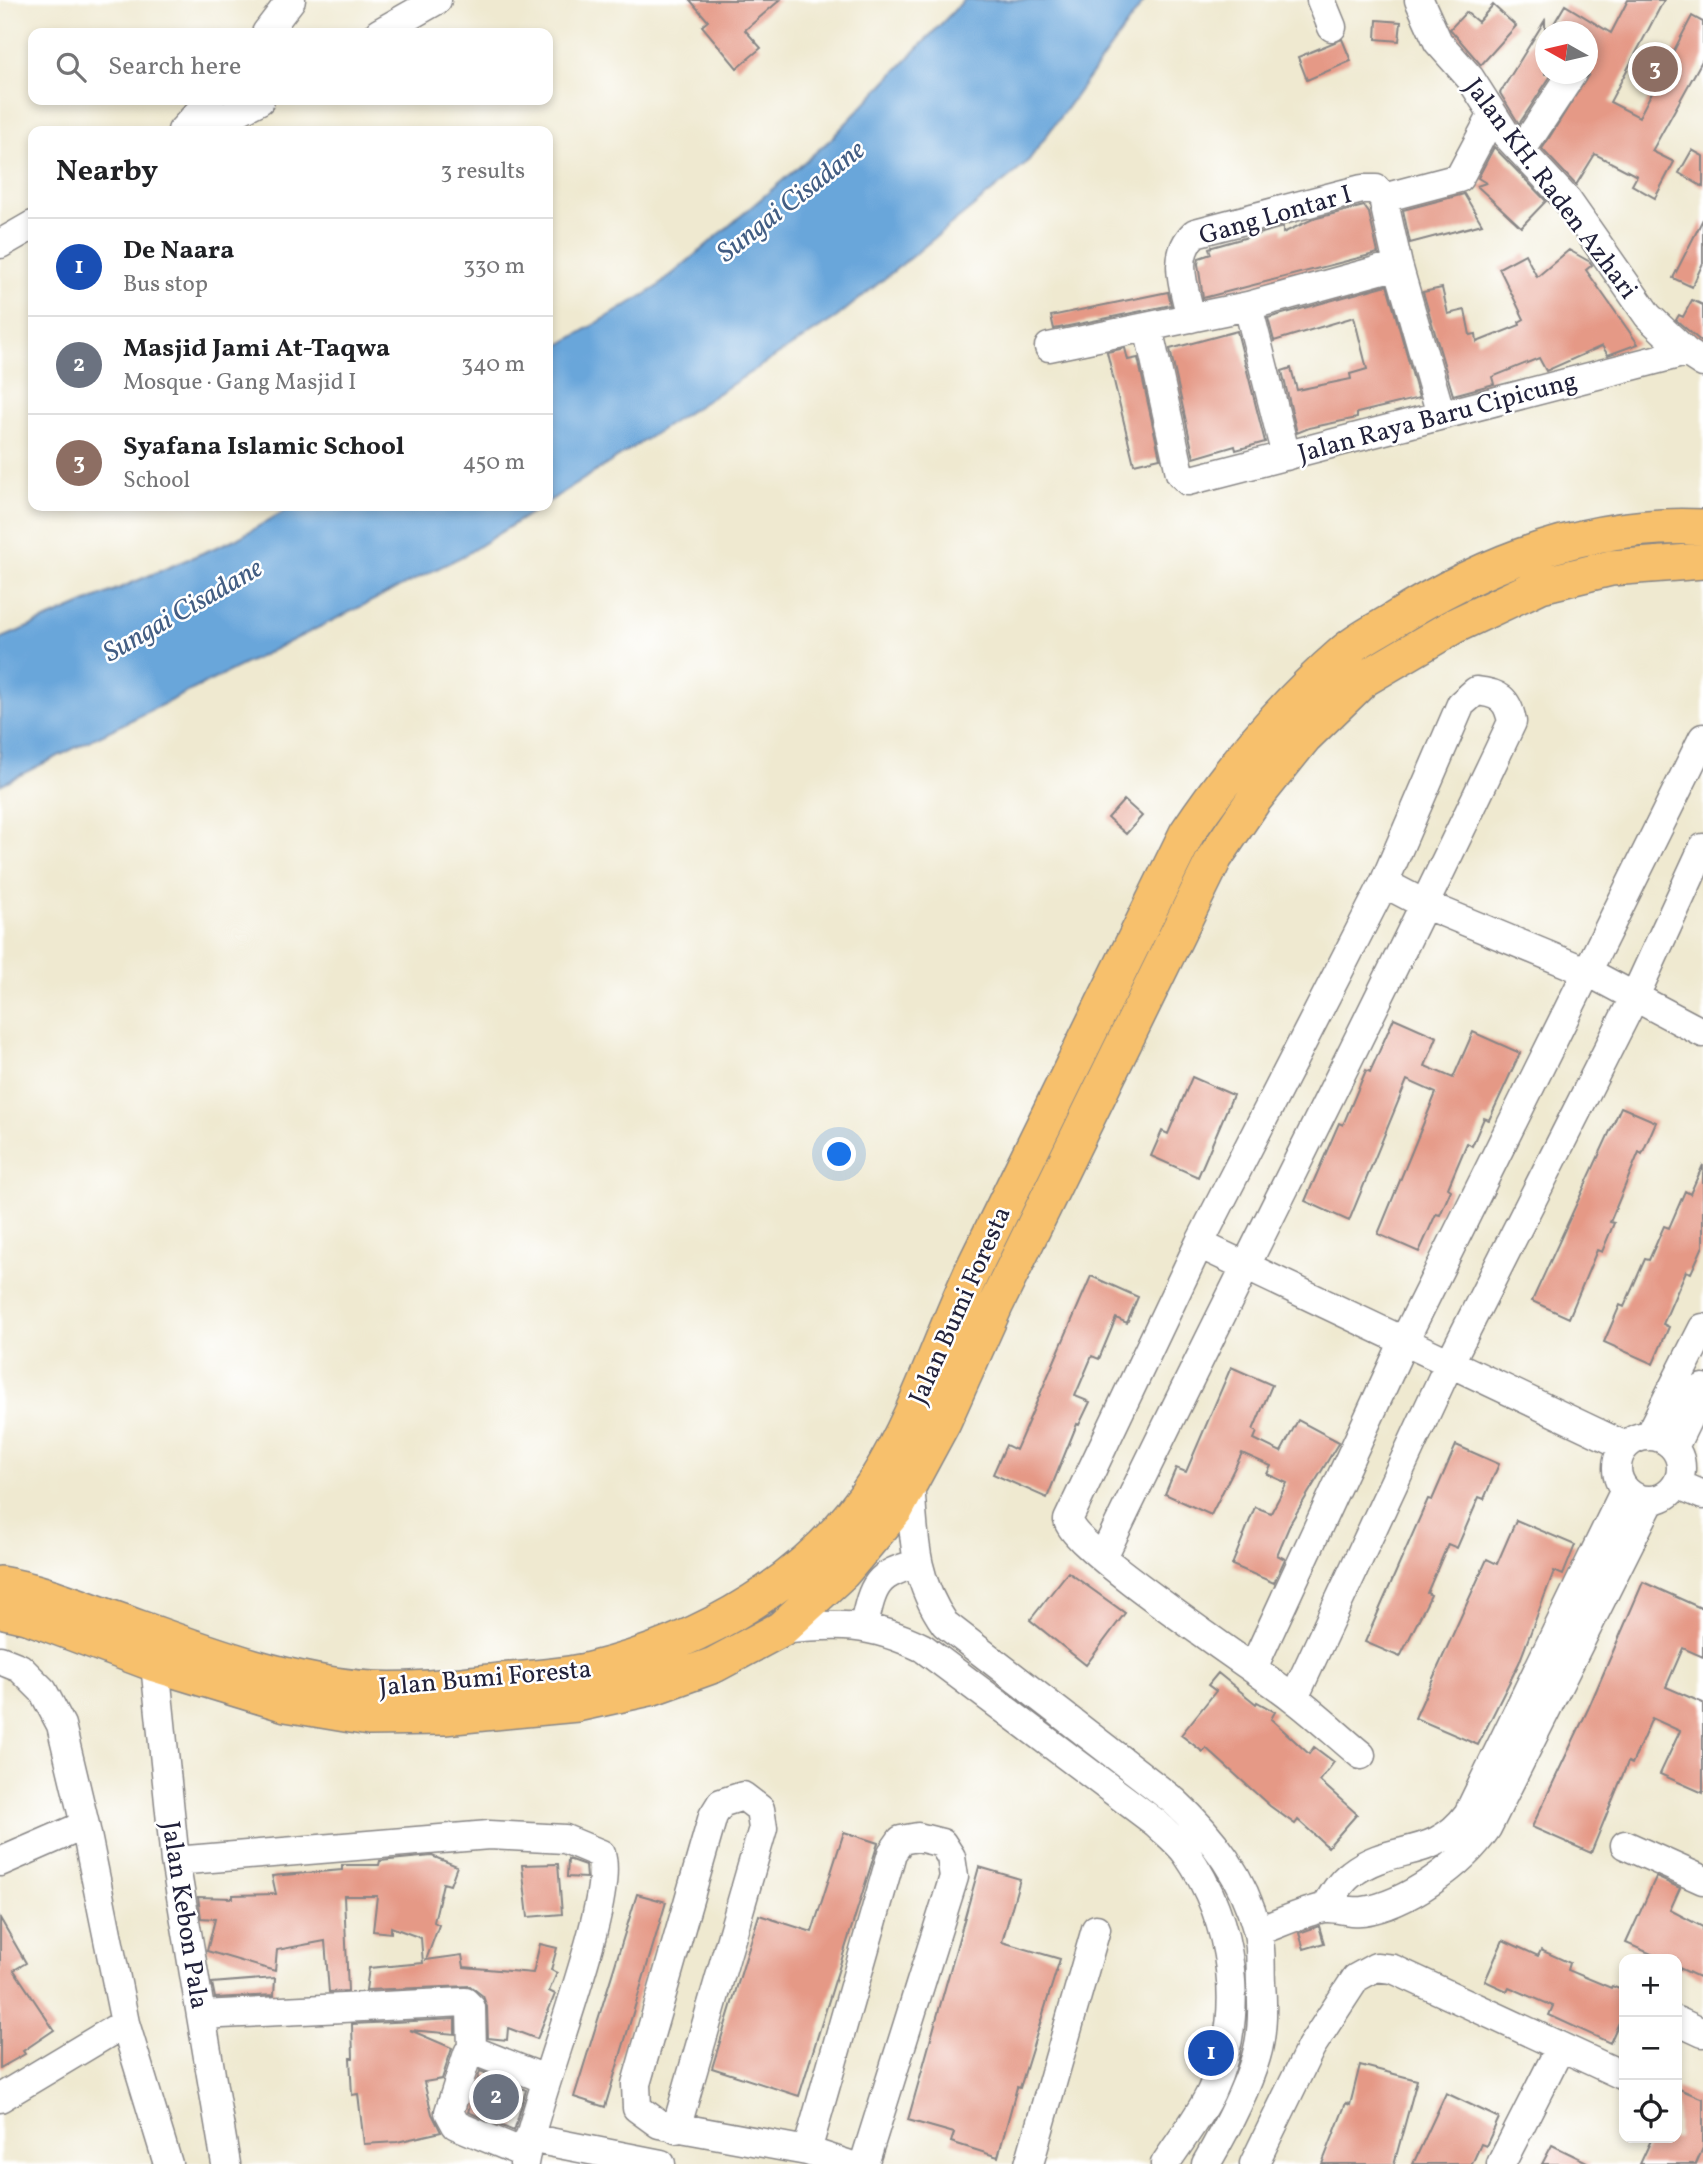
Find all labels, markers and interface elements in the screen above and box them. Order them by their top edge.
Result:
north arrow [1535,21,1598,84]
search box [28,28,553,105]
pin: 3 [1632,43,1678,95]
icon: search [52,48,90,86]
text: Search here [108,49,241,85]
street label: Jalan KH. Raden Azhari [1455,71,1646,307]
water label: Sungai Cisadane [709,132,874,272]
text: Nearby [56,151,158,193]
text: 3 results [440,156,525,188]
street label: Gang Lontar I [1195,177,1356,255]
text: De Naara [123,233,234,269]
text: 1 [74,251,84,283]
text: 330 m [463,251,525,283]
text: Bus stop [123,269,208,301]
text: Masjid Jami At-Taqwa [123,331,390,367]
text: 2 [73,349,85,381]
text: 340 m [461,349,525,381]
street label: Jalan Raya Baru Cipicung [1294,363,1581,473]
text: Mosque · Gang Masjid I [123,367,356,399]
text: Syafana Islamic School [123,429,405,465]
text: 3 [73,447,85,479]
text: 450 m [463,447,525,479]
text: School [123,465,190,497]
water label: Sungai Cisadane [96,550,270,673]
your location [822,1137,856,1171]
street label: Jalan Bumi Foresta [901,1201,1021,1411]
street label: Jalan Bumi Foresta [377,1652,593,1706]
street label: Jalan Kebon Pala [151,1819,217,2012]
map controls [1619,1954,1682,2143]
button: + [1619,1954,1682,2017]
button: − [1619,2017,1682,2080]
pin: 1 [1188,2027,1234,2079]
pin: 2 [473,2071,519,2123]
button: locate [1619,2080,1682,2143]

